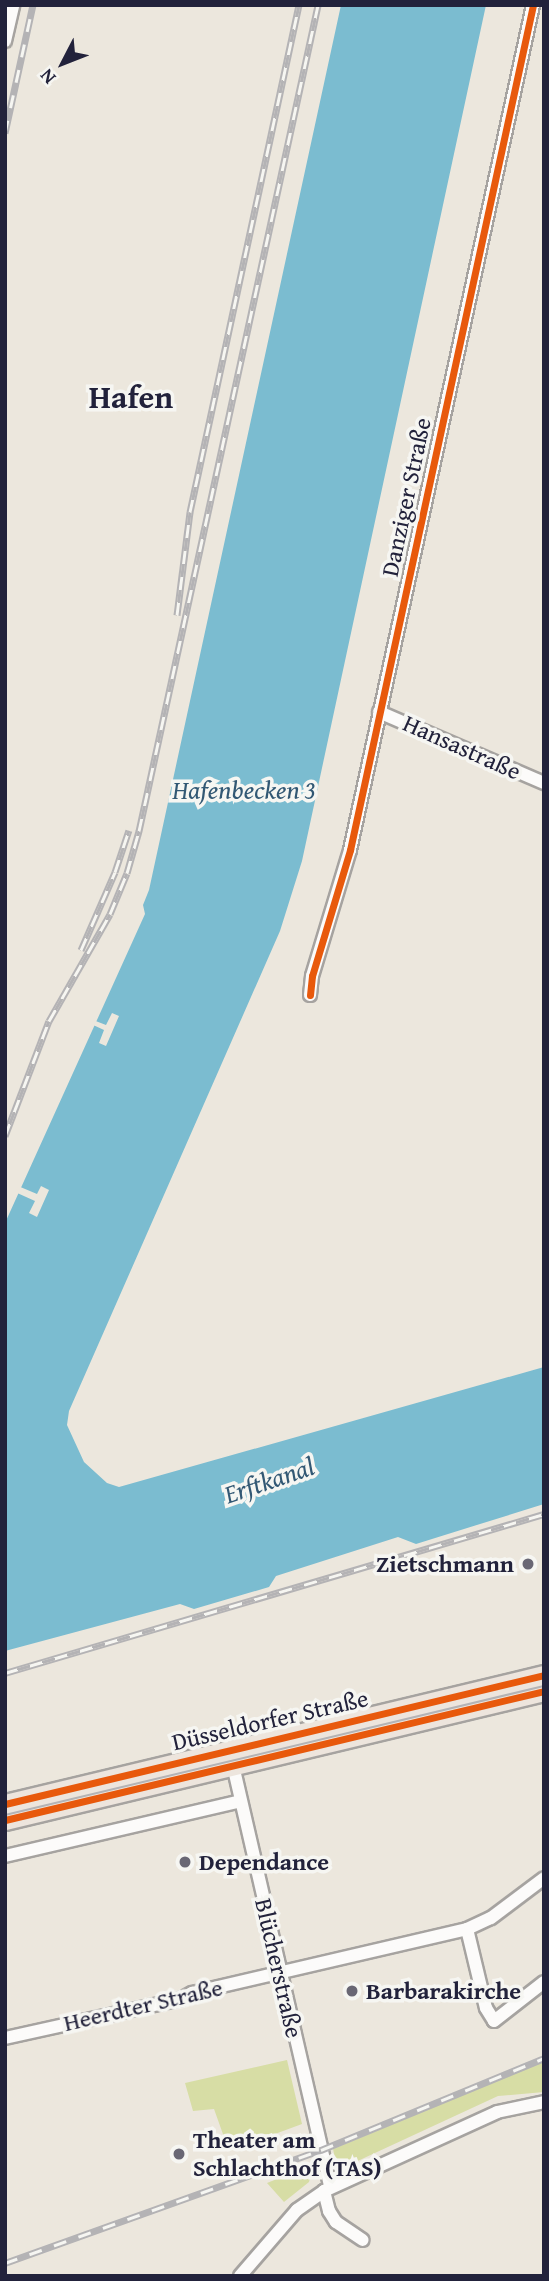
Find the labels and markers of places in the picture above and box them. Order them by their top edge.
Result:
place label: Zietschmann [376,1550,514,1578]
marker: Zietschmann [520,1556,536,1572]
place label: Dependance [199,1848,329,1876]
marker: Dependance [177,1854,193,1870]
place label: Barbarakirche [366,1977,521,2005]
marker: Barbarakirche [344,1983,360,1999]
place label: Theater am Schlachthof (TAS) [193,2126,382,2182]
marker: Theater am Schlachthof (TAS) [171,2146,187,2162]

